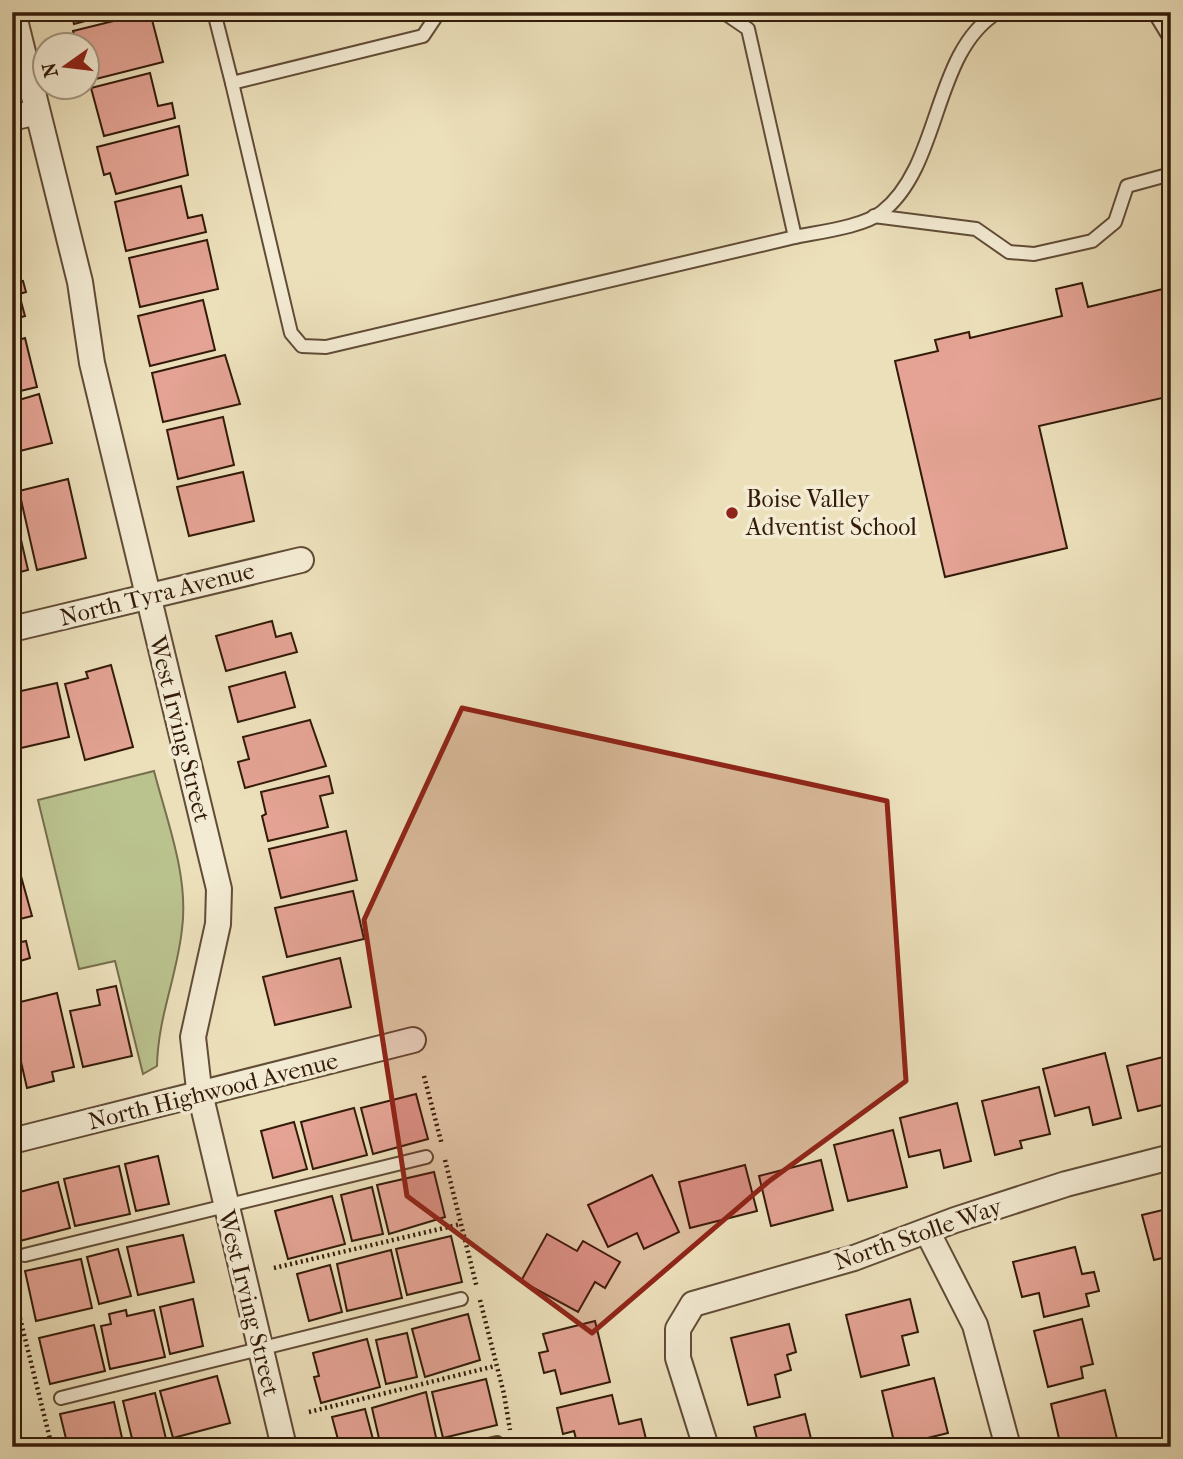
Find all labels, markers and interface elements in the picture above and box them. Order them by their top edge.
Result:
north arrow [32,32,102,102]
text: N [38,60,63,80]
place label: Boise Valley Adventist School [745,485,917,541]
marker: Boise Valley Adventist School [724,505,740,521]
street label: North Tyra Avenue [57,556,257,632]
street label: West Irving Street [143,632,217,825]
street label: North Highwood Avenue [85,1046,341,1136]
street label: North Stolle Way [830,1192,1007,1276]
street label: West Irving Street [212,1206,286,1399]

